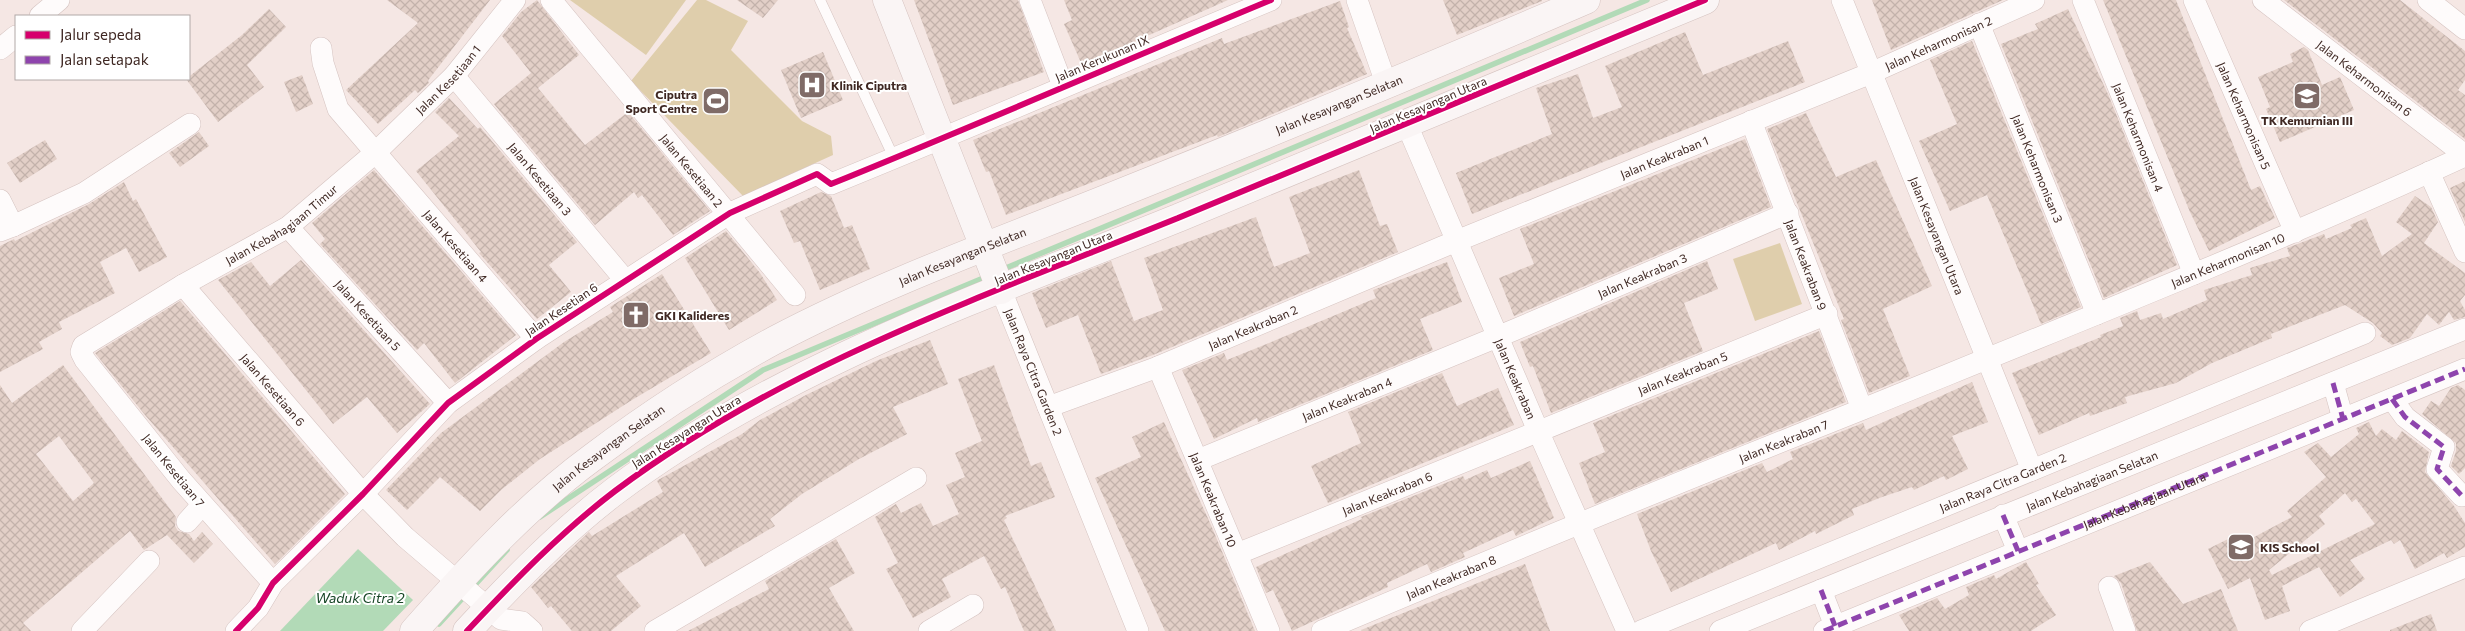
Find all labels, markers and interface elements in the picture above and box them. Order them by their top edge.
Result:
street label: Jalan Keharmonisan 2 [1883,13,1994,74]
legend [15,15,190,80]
text: Jalur sepeda [60,25,141,43]
street label: Jalan Kerukunan IX [1053,32,1151,85]
street label: Jalan Keharmonisan 6 [2314,37,2415,119]
street label: Jalan Kesetiaan 1 [412,42,483,117]
text: Jalan setapak [60,50,149,68]
street label: Jalan Keharmonisan 5 [2214,60,2274,171]
hospital icon: Klinik Ciputra [797,70,827,100]
street label: Jalan Kesayangan Selatan [1273,72,1404,138]
street label: Jalan Kesayangan Utara [1367,73,1489,136]
place label: Klinik Ciputra [831,78,907,92]
street label: Jalan Keharmonisan 4 [2109,81,2167,194]
school or university icon: TK Kemurnian III [2292,81,2322,111]
sports icon: Ciputra Sport Centre [701,86,731,116]
place label: Ciputra Sport Centre [626,87,697,115]
street label: Jalan Keharmonisan 3 [2009,112,2066,225]
place label: TK Kemurnian III [2261,113,2353,127]
street label: Jalan Kesetiaan 2 [657,131,726,210]
street label: Jalan Keakraban 1 [1618,133,1710,182]
street label: Jalan Kesetiaan 3 [505,139,575,218]
street label: Jalan Kesayangan Utara [1906,174,1967,297]
street label: Jalan Kebahagiaan Timur [223,181,340,268]
street label: Jalan Kesetiaan 4 [420,207,491,285]
street label: Jalan Keakraban 9 [1782,217,1830,312]
street label: Jalan Kesayangan Selatan [897,224,1028,289]
street label: Jalan Kesayangan Utara [992,227,1114,288]
street label: Jalan Keharmonisan 10 [2169,230,2287,291]
street label: Jalan Keakraban 3 [1595,250,1689,301]
street label: Jalan Kesetiaan 5 [332,277,404,353]
street label: Jalan Kesetian 6 [522,280,601,339]
church icon: GKI Kalideres [621,300,651,330]
street label: Jalan Keakraban 2 [1206,302,1300,353]
street label: Jalan Raya Citra Garden 2 [1001,306,1066,437]
place label: GKI Kalideres [655,308,730,322]
street label: Jalan Keakraban [1491,336,1539,421]
street label: Jalan Keakraban 5 [1636,348,1730,398]
street label: Jalan Kesetiaan 6 [237,350,308,429]
street label: Jalan Keakraban 4 [1300,374,1394,424]
street label: Jalan Kesayangan Utara [629,392,744,471]
street label: Jalan Kesayangan Selatan [549,402,667,494]
street label: Jalan Keakraban 7 [1737,417,1830,466]
street label: Jalan Kesetiaan 7 [139,431,208,510]
street label: Jalan Kebahagiaan Selatan [2024,447,2160,514]
street label: Jalan Keakraban 10 [1187,450,1240,549]
street label: Jalan Raya Citra Garden 2 [1937,450,2068,515]
street label: Jalan Keakraban 6 [1340,468,1434,518]
street label: Jalan Kebahagiaan Utara [2081,469,2208,532]
school or university icon: KIS School [2226,532,2256,562]
place label: KIS School [2260,540,2319,554]
street label: Jalan Keakraban 8 [1404,552,1498,603]
water label: Waduk Citra 2 [315,589,405,606]

